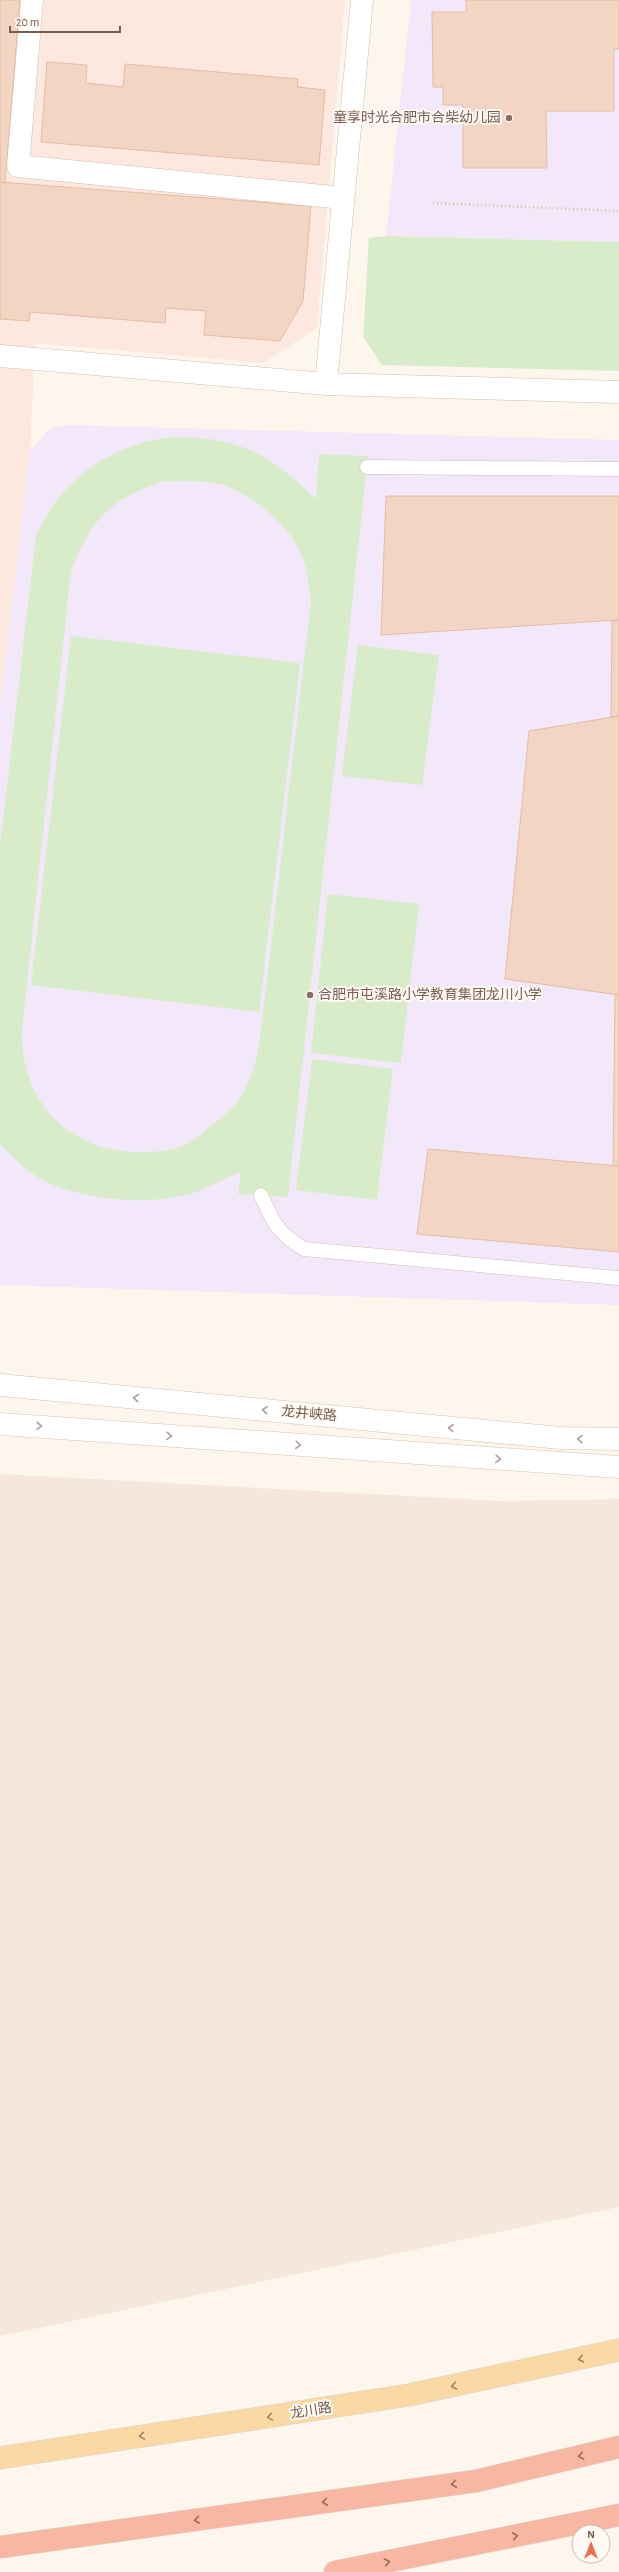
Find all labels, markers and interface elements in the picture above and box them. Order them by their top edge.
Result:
scale bar [10,8,120,34]
text: 20 m [16,16,39,28]
place label: 童享时光合肥市合柴幼儿园 [333,109,501,125]
marker: 童享时光合肥市合柴幼儿园 [504,113,514,123]
place label: 合肥市屯溪路小学教育集团龙川小学 [318,986,542,1002]
marker: 合肥市屯溪路小学教育集团龙川小学 [305,990,315,1000]
one-way arrow [133,1393,139,1402]
street label: 龙井峡路 [280,1403,338,1423]
one-way arrow [262,1406,268,1415]
one-way arrow [36,1422,42,1431]
one-way arrow [447,1423,454,1432]
one-way arrow [166,1431,172,1440]
one-way arrow [577,1434,583,1443]
one-way arrow [295,1440,301,1449]
one-way arrow [495,1454,501,1463]
one-way arrow [578,2354,584,2362]
one-way arrow [451,2381,457,2389]
street label: 龙川路 [289,2399,333,2421]
one-way arrow [267,2412,273,2421]
one-way arrow [139,2431,145,2440]
one-way arrow [578,2452,584,2460]
one-way arrow [451,2479,457,2488]
one-way arrow [322,2497,328,2506]
one-way arrow [194,2515,200,2524]
north arrow [571,2524,611,2564]
text: N [587,2529,595,2540]
one-way arrow [512,2532,518,2541]
one-way arrow [384,2558,390,2566]

